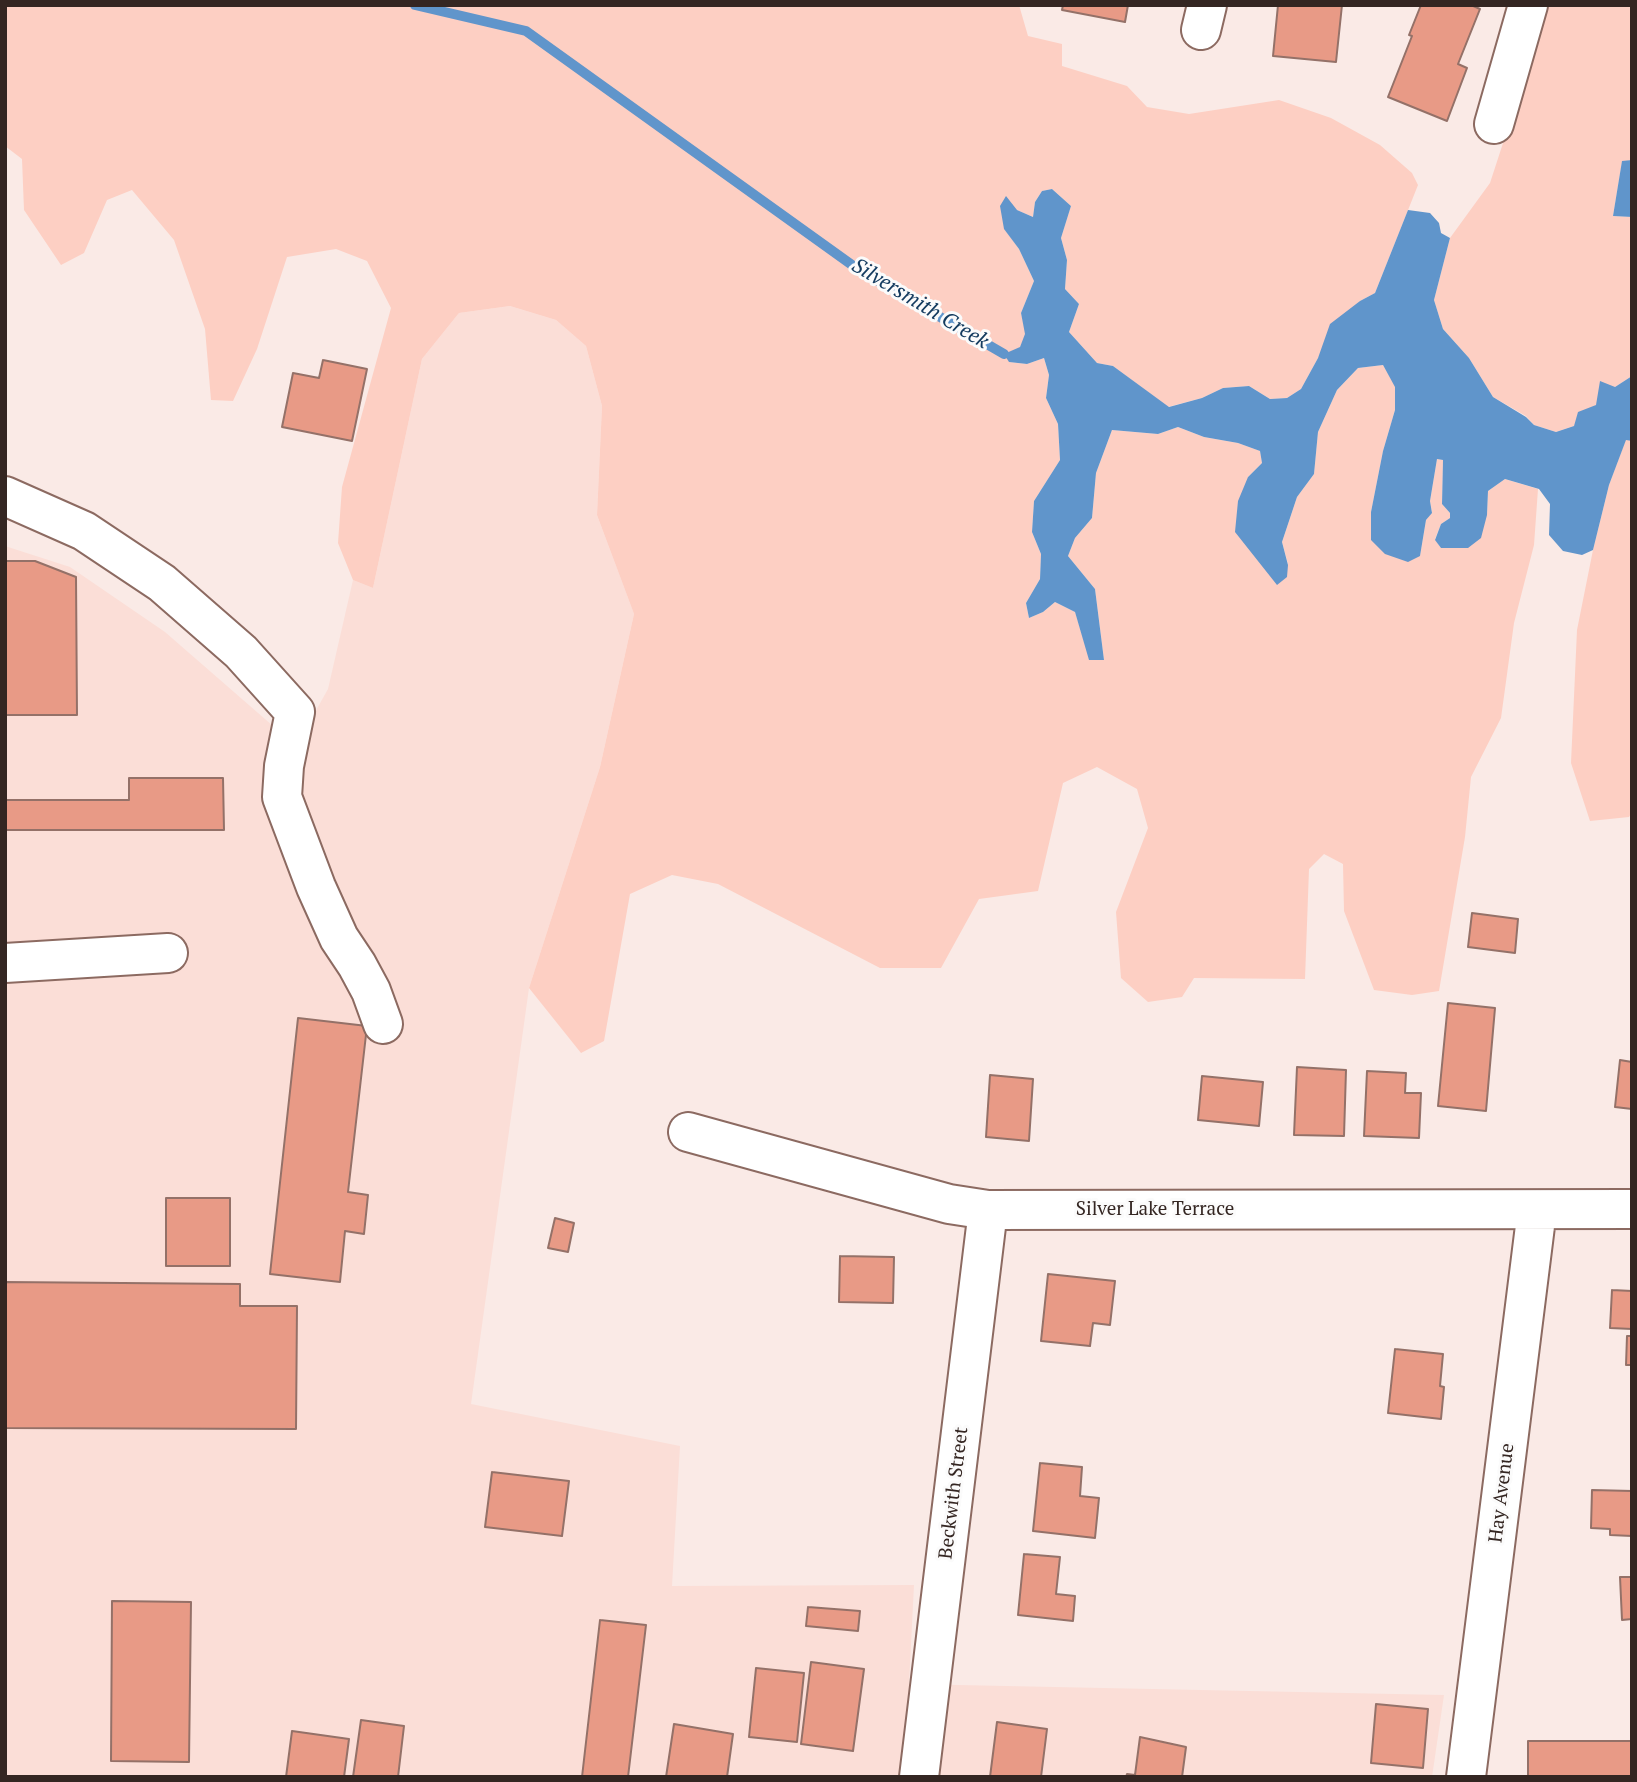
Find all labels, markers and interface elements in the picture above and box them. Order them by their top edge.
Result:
water label: Silversmith Creek [847,253,993,355]
street label: Silver Lake Terrace [1076,1199,1234,1221]
street label: Beckwith Street [935,1426,973,1560]
street label: Hay Avenue [1485,1442,1519,1544]

